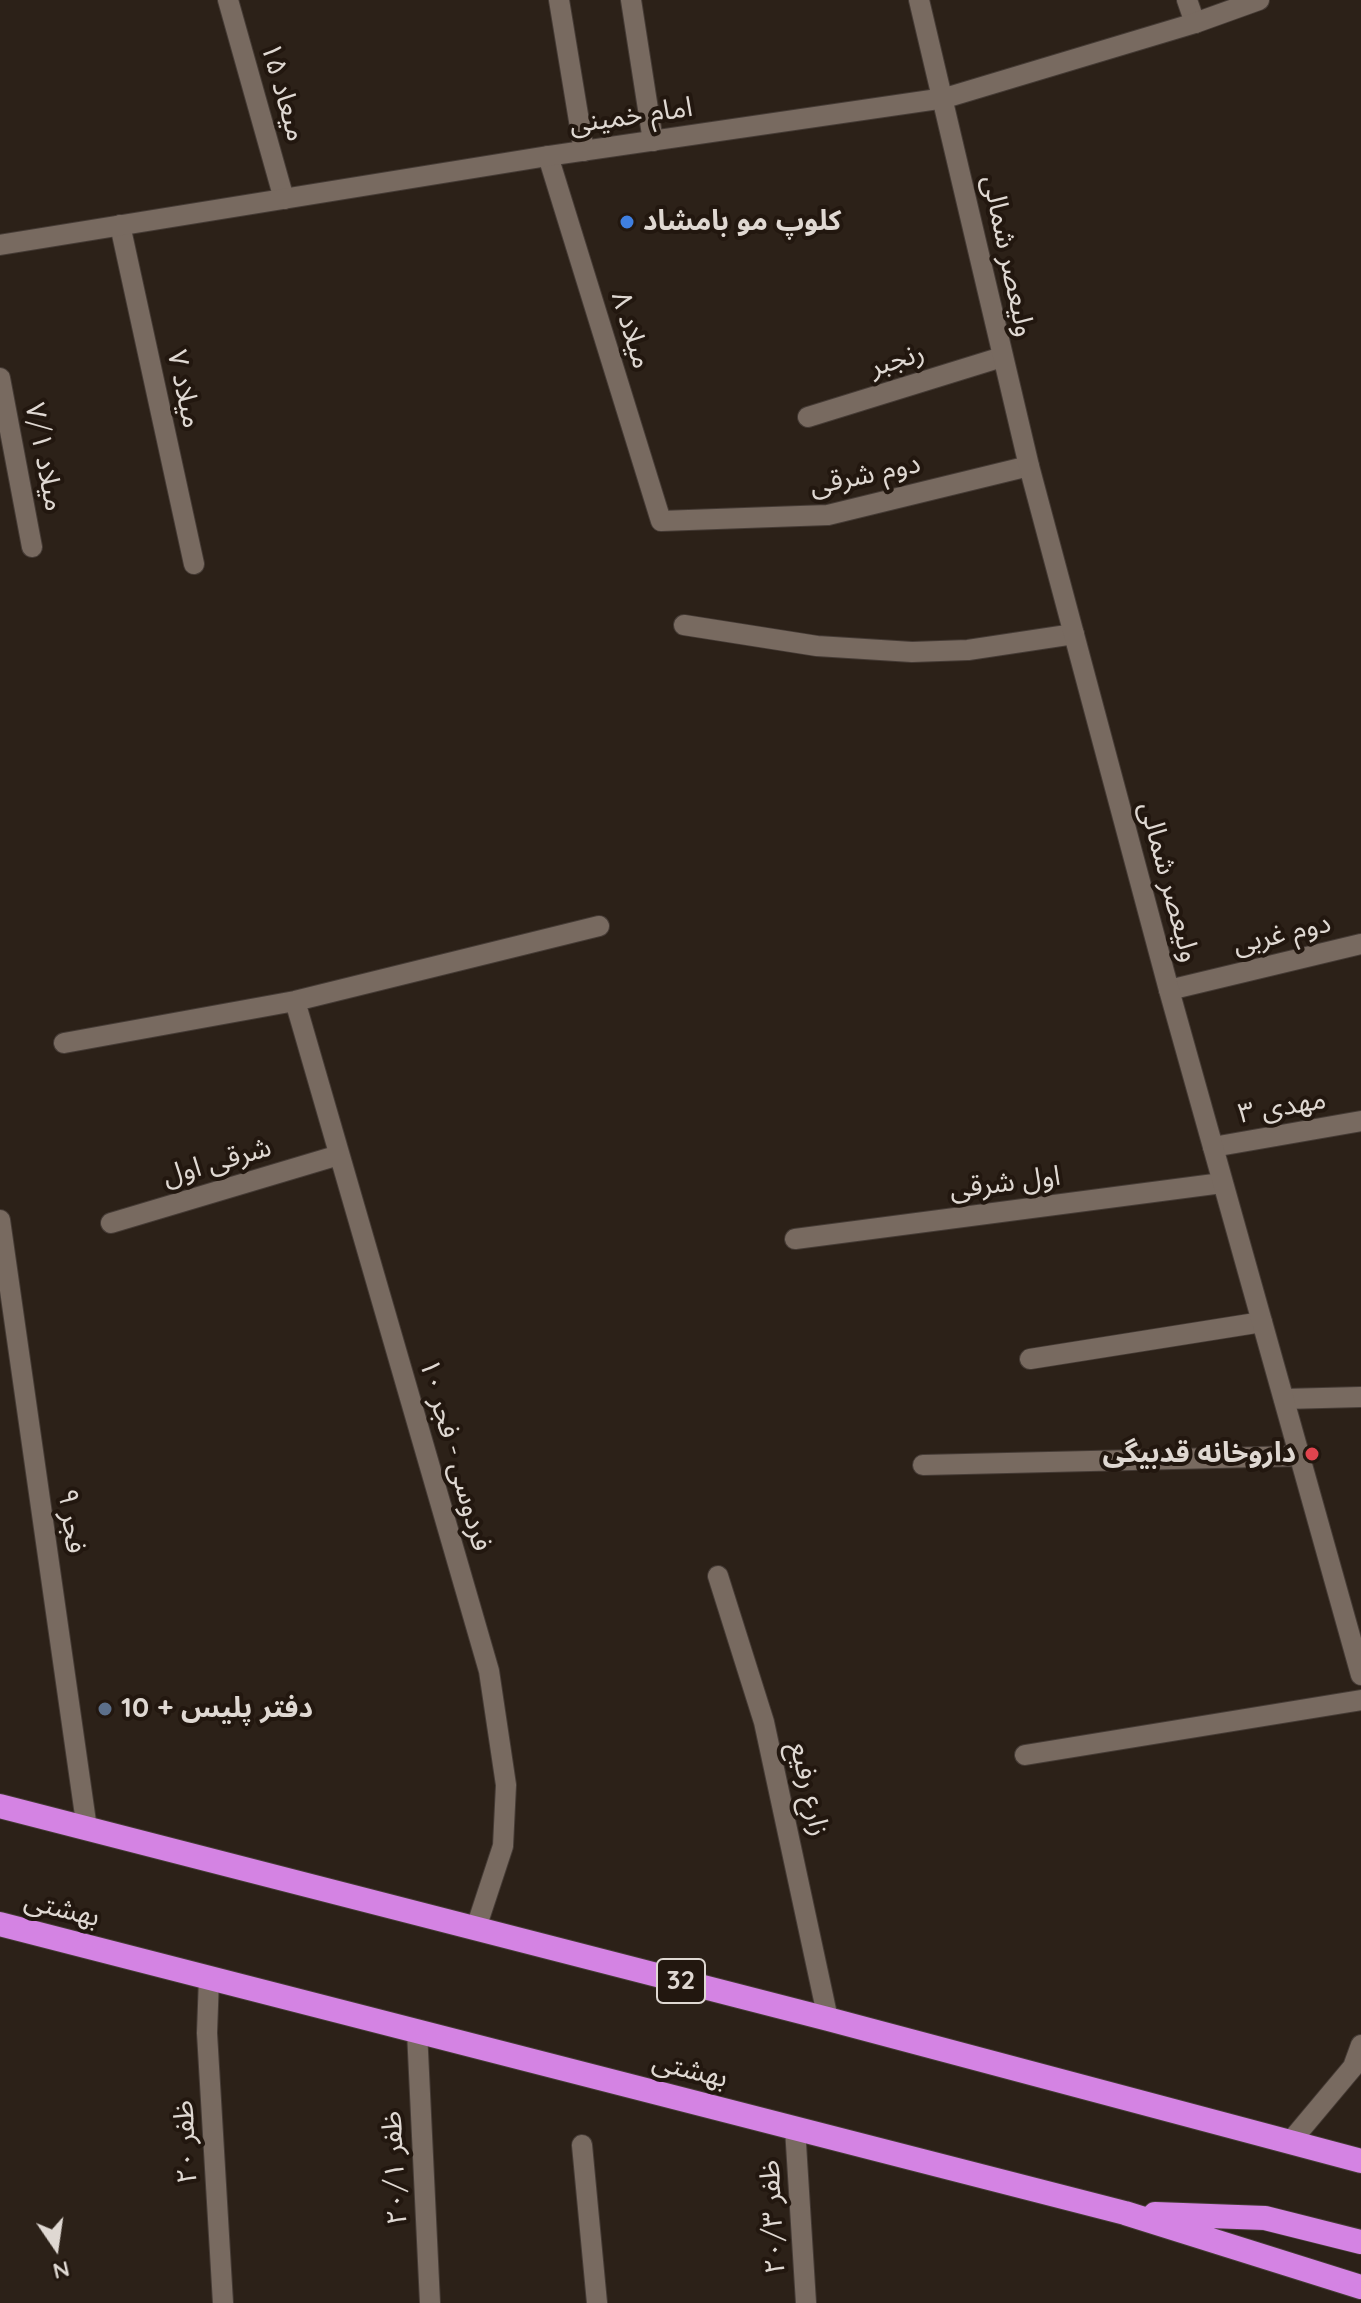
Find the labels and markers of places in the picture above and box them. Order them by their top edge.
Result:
place label: کلوپ مو بامشاد [643,205,841,239]
marker: کلوپ مو بامشاد [618,213,636,231]
place label: داروخانه قدبیگی [1103,1437,1296,1471]
marker: داروخانه قدبیگی [1303,1445,1321,1463]
place label: دفتر پلیس + 10 [121,1692,313,1726]
marker: دفتر پلیس + 10 [96,1700,114,1718]

